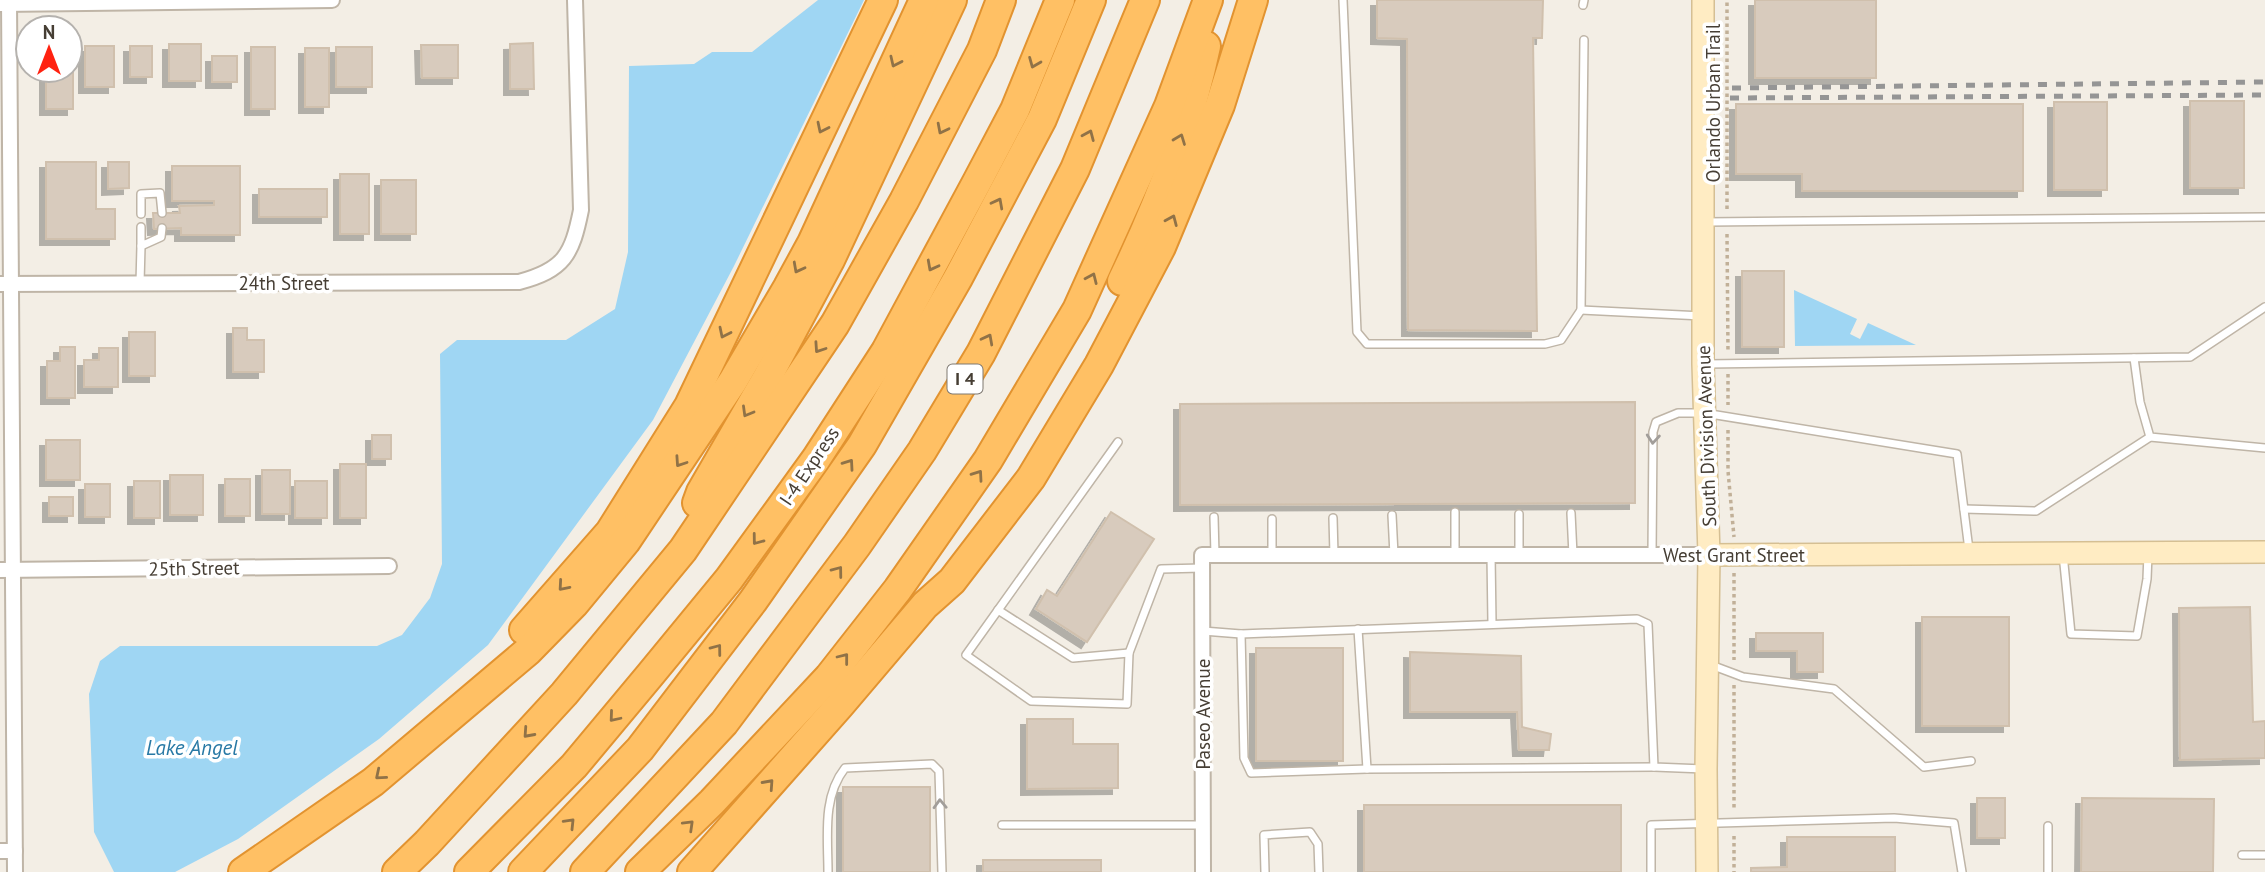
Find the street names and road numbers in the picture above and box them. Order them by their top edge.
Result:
street label: Orlando Urban Trail [1701,23,1725,182]
street label: 24th Street [238,271,330,295]
street label: South Division Avenue [1691,345,1721,527]
road number: I 4 [948,365,982,394]
street label: I-4 Express [774,422,844,510]
street label: West Grant Street [1663,543,1806,567]
street label: 25th Street [148,555,240,581]
street label: Paseo Avenue [1191,659,1215,769]

